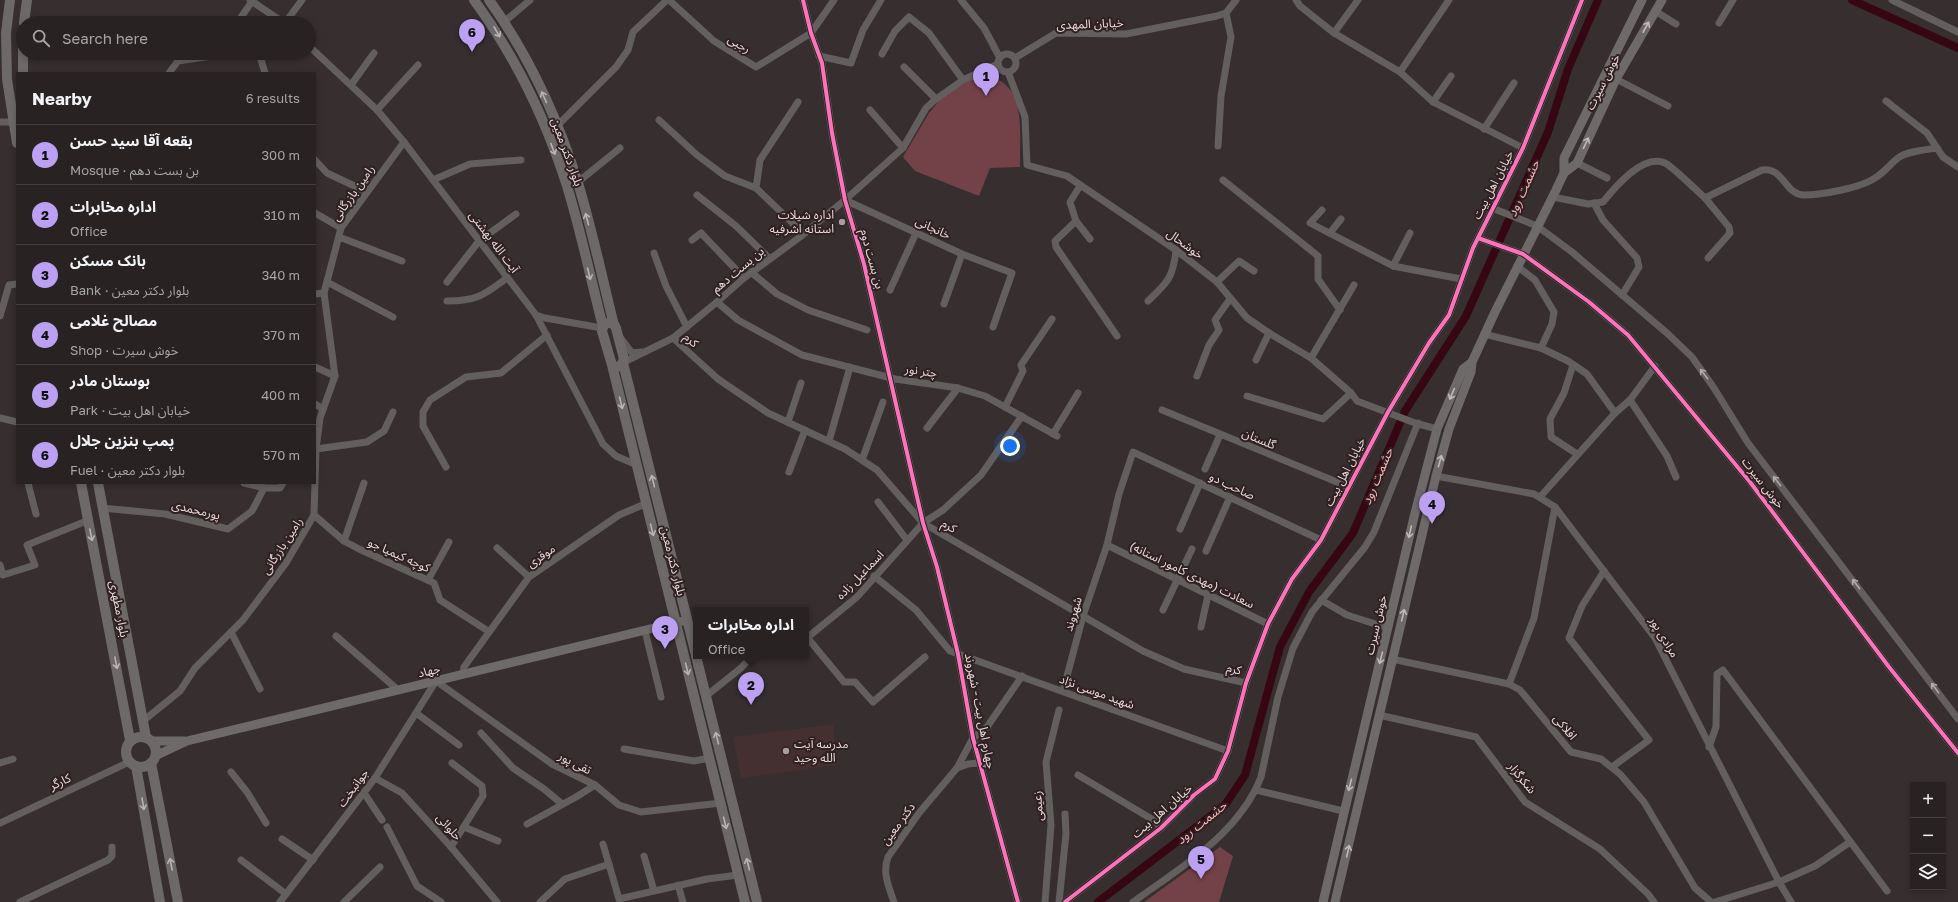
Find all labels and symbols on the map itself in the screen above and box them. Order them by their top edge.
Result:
street label: خيابان المهدی [1056,15,1124,32]
pin: 6 [459,19,485,52]
one-way arrow [1642,21,1650,33]
one-way arrow [493,26,501,38]
street label: رجبی [725,31,753,56]
street label: خوش سیرت [1582,51,1623,112]
pin: 1 [973,63,999,96]
one-way arrow [540,91,547,103]
street label: بلوار دکتر معین [548,116,587,188]
one-way arrow [1583,137,1590,149]
one-way arrow [549,143,557,155]
street label: خیابان اهل بیت [1469,148,1516,222]
water label: حشمت رود [1503,157,1543,219]
street label: رامین بازرگانی [328,162,377,224]
place label: اداره شیلات استانه اشرفیه [769,207,834,236]
street label: آیت الله بهشتی [466,208,523,276]
one-way arrow [583,213,591,226]
street label: خانجانی [913,213,953,242]
marker: اداره شیلات استانه اشرفیه [837,217,847,227]
street label: خوشحال [1164,225,1207,262]
street label: بن بست دوم [855,227,888,291]
street label: بن بست دهم [708,243,768,297]
one-way arrow [586,267,594,280]
street label: کرم [679,329,703,352]
street label: چتر نور [903,361,938,381]
one-way arrow [1700,368,1708,379]
one-way arrow [1448,388,1455,400]
one-way arrow [618,396,626,409]
street label: گلستان [1240,425,1279,453]
street label: خیابان اهل بیت [1321,435,1368,509]
your location [1000,436,1020,456]
water label: حشمت رود [1358,445,1396,507]
street label: خوش سیرت [1739,454,1788,511]
one-way arrow [1437,455,1444,468]
street label: صاحب دو [1207,468,1258,503]
one-way arrow [648,475,656,488]
one-way arrow [1773,475,1782,486]
pin: 4 [1419,491,1445,524]
street label: پورمحمدی [170,497,222,523]
street label: رامین بازرگانی [258,514,306,577]
street label: کرم [938,515,960,538]
one-way arrow [649,523,656,536]
street label: بلوار دکتر معین [658,524,689,597]
one-way arrow [1406,525,1414,538]
one-way arrow [88,528,96,541]
street label: کوچه کیمیا جو [365,534,434,576]
street label: سعادت (مهدی کامور استانه) [1127,538,1257,611]
street label: موقری [524,540,558,571]
street label: اسماعیل زاده [833,547,887,602]
street label: بلوار مطهری [107,579,132,639]
one-way arrow [1852,579,1861,590]
street label: خوش سیرت [1361,594,1390,656]
street label: شهروند [1060,595,1085,633]
one-way arrow [1400,609,1408,622]
street label: مرادی پور [1645,613,1682,661]
pin: 3 [652,616,678,649]
one-way arrow [1376,651,1384,664]
street label: چهارم اهل بیت - شهروند [960,652,999,770]
one-way arrow [112,656,120,669]
street label: کرم [1225,660,1244,680]
street label: جهاد [416,661,442,680]
one-way arrow [684,662,692,675]
street label: شهید موسی نژاد [1058,671,1137,712]
pin: 2 [738,672,764,705]
one-way arrow [1930,683,1939,694]
street label: افلاکی [1550,711,1581,743]
one-way arrow [712,732,720,745]
place label: مدرسه آیت الله وحید [794,736,849,765]
marker: مدرسه آیت الله وحید [781,746,791,756]
street label: تقی پور [555,747,595,778]
street label: شکرگزار [1504,758,1540,797]
street label: جوانبخت [334,766,372,810]
street label: کارگر [46,770,74,793]
one-way arrow [1346,778,1353,791]
street label: خیابان اهل بیت [1128,780,1195,841]
street label: زعیمی [1029,790,1046,822]
one-way arrow [139,797,147,810]
water label: حشمت رود [1172,797,1230,847]
street label: دکتر معین [877,799,918,848]
street label: حلوائی [433,810,465,843]
one-way arrow [722,816,730,829]
one-way arrow [1344,844,1352,857]
pin: 5 [1188,846,1214,879]
one-way arrow [166,858,174,871]
one-way arrow [744,858,751,871]

